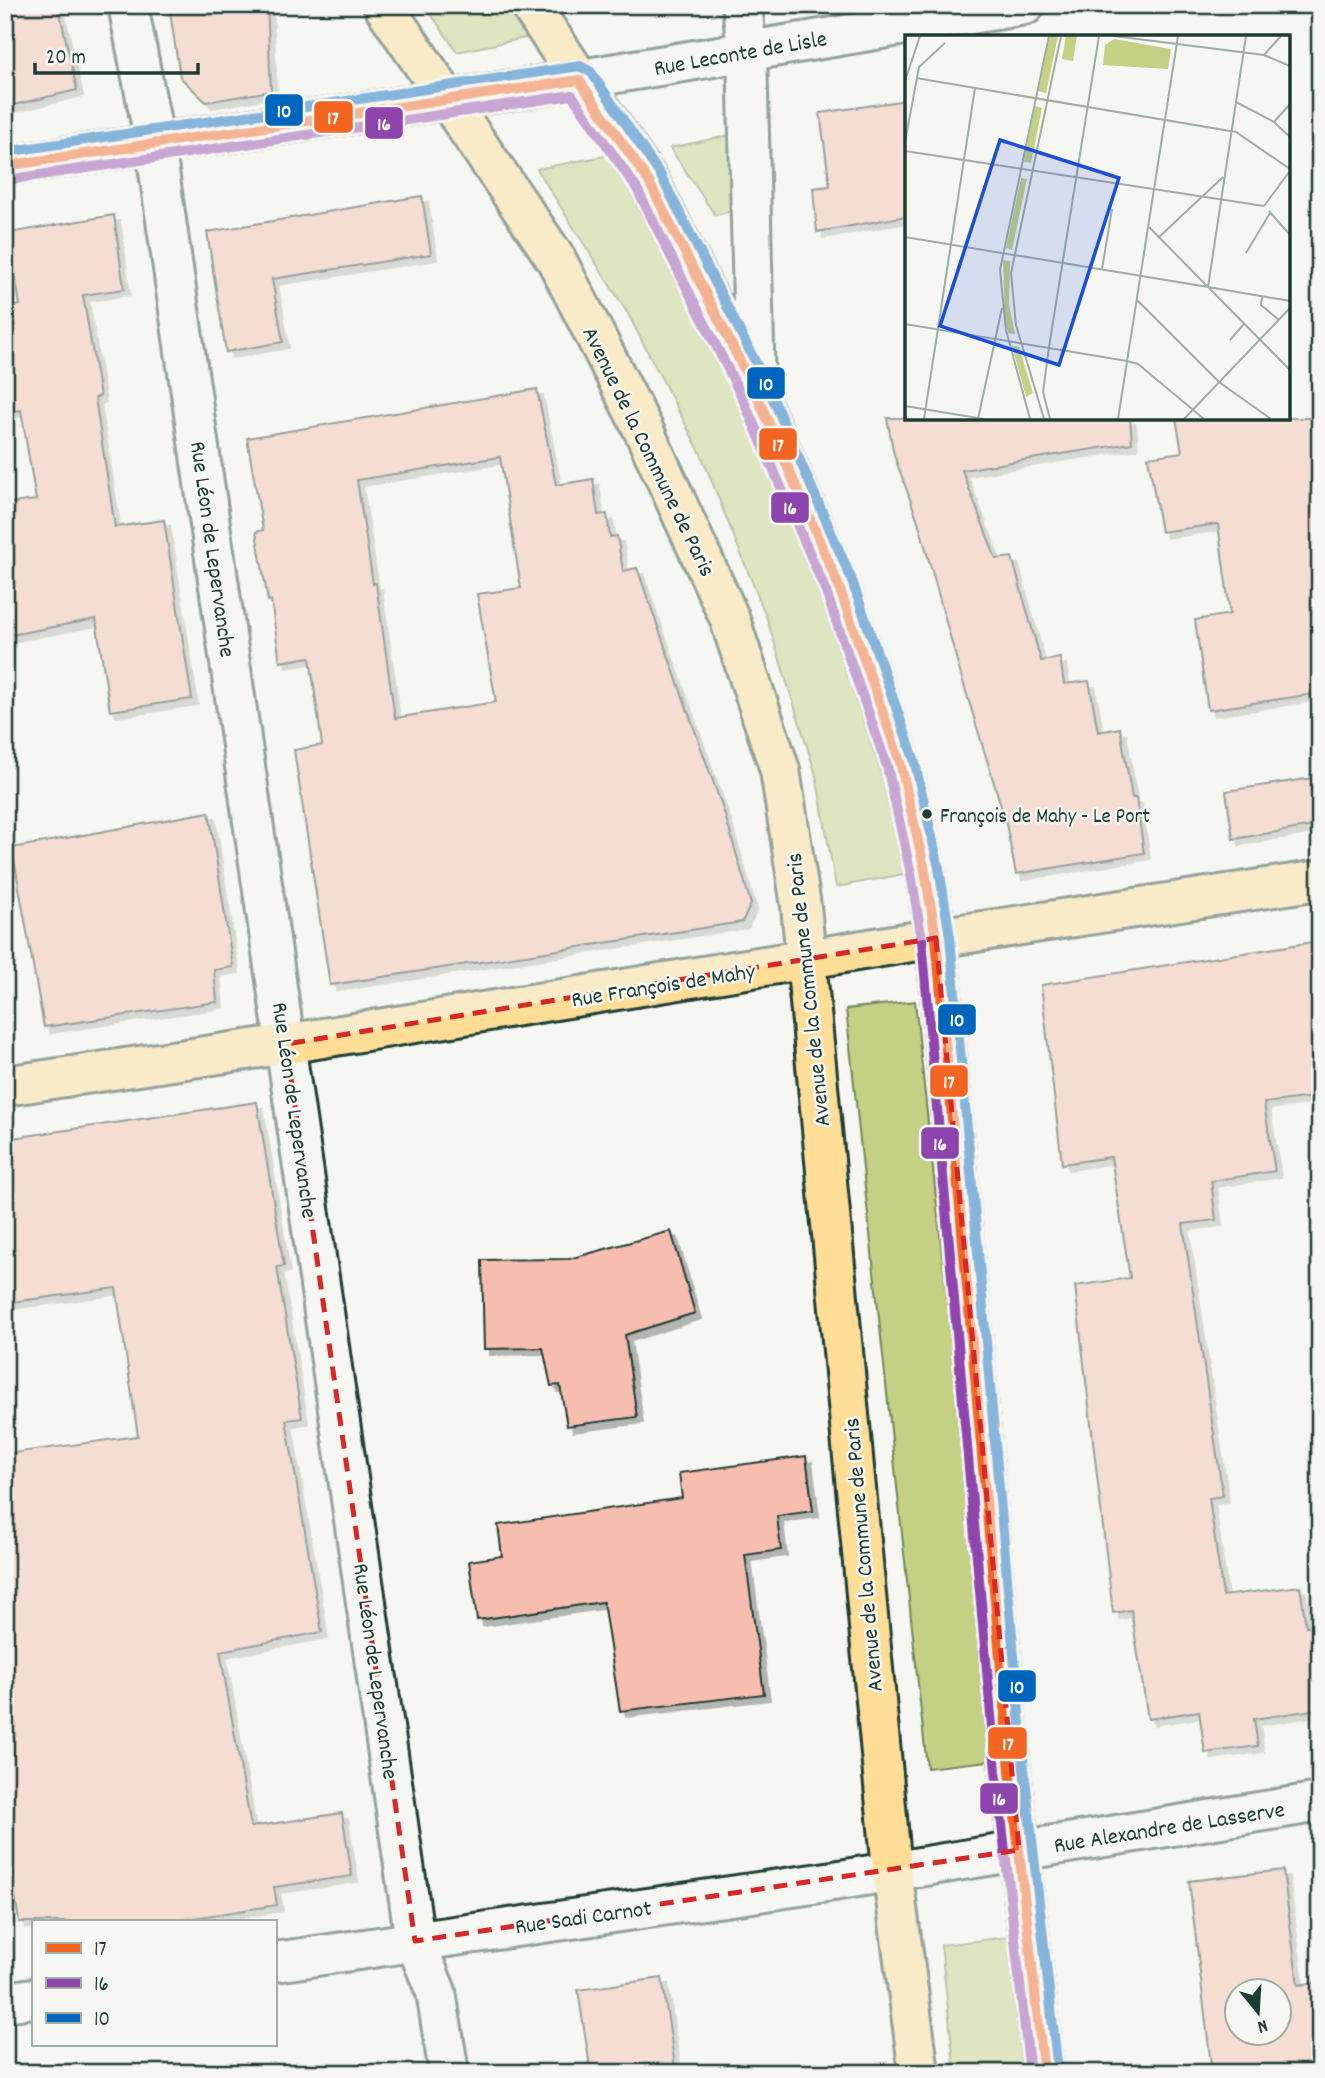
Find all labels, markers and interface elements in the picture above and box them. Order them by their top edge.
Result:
street label: Rue Leconte de Lisle [652,24,830,87]
scale bar [35,32,198,76]
inset map [905,35,1290,420]
text: 20 m [46,44,86,74]
line badge: 10 [264,93,304,127]
text: 10 [277,100,291,127]
line badge: 17 [313,100,354,134]
line badge: 16 [364,106,404,140]
text: 17 [327,107,339,134]
text: 16 [377,113,391,140]
street label: Avenue de la Commune de Paris [572,322,722,583]
line badge: 10 [746,366,786,400]
text: 10 [759,373,773,400]
line badge: 17 [758,427,798,461]
text: 17 [772,434,784,461]
street label: Rue Léon de Lepervanche [179,439,242,660]
line badge: 16 [770,491,810,524]
text: 16 [783,497,797,524]
place label: François de Mahy - Le Port [940,803,1150,833]
marker: François de Mahy - Le Port [920,807,934,821]
street label: Avenue de la Commune de Paris [780,851,841,1128]
street label: Rue François de Mahy [569,957,758,1018]
street label: Rue Léon de Lepervanche [261,1000,324,1221]
line badge: 10 [937,1003,977,1036]
text: 10 [950,1009,964,1036]
line badge: 17 [929,1064,969,1098]
text: 17 [943,1071,955,1098]
line badge: 16 [920,1126,960,1160]
text: 16 [933,1133,947,1160]
street label: Avenue de la Commune de Paris [837,1416,894,1693]
street label: Rue Léon de Lepervanche [342,1561,405,1782]
line badge: 10 [997,1669,1037,1703]
text: 10 [1010,1676,1024,1703]
line badge: 17 [987,1726,1028,1760]
text: 17 [1002,1733,1014,1760]
line badge: 16 [979,1782,1019,1815]
text: 16 [992,1788,1006,1815]
street label: Rue Alexandre de Lasserve [1052,1795,1287,1864]
street label: Rue Sadi Carnot [513,1894,654,1945]
legend [32,1920,276,2046]
text: 17 [94,1936,107,1966]
text: 16 [94,1971,109,2001]
north arrow [1224,1976,1294,2046]
text: 10 [94,2006,110,2036]
text: N [1254,2011,1271,2039]

